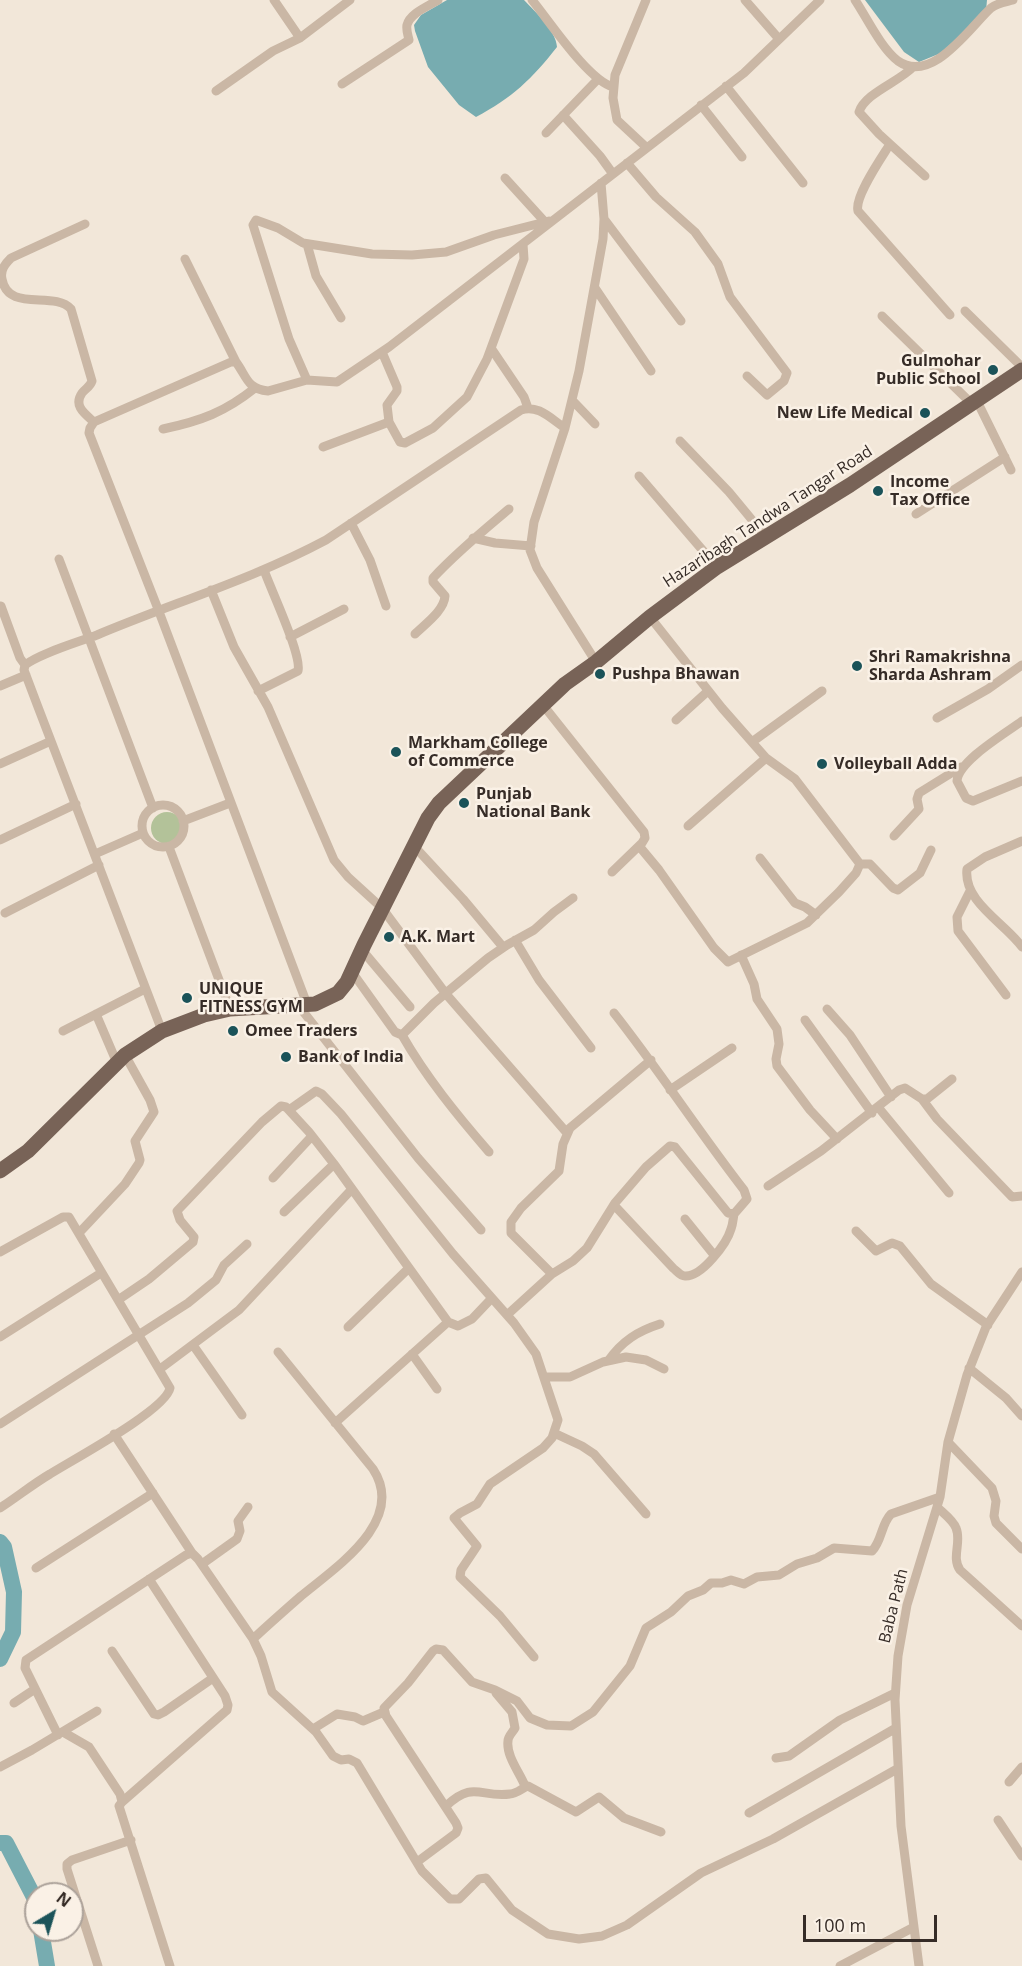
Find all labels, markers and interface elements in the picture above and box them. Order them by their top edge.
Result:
place label: Gulmohar Public School [876,351,981,389]
marker: Gulmohar Public School [986,363,1000,377]
place label: New Life Medical [777,403,913,423]
marker: New Life Medical [918,406,932,420]
street label: Hazaribagh Tandwa Tangar Road [660,442,876,592]
place label: Income Tax Office [890,472,970,510]
marker: Income Tax Office [871,484,885,498]
place label: Shri Ramakrishna Sharda Ashram [869,647,1011,685]
marker: Shri Ramakrishna Sharda Ashram [850,659,864,673]
place label: Pushpa Bhawan [612,664,740,684]
marker: Pushpa Bhawan [593,667,607,681]
place label: Markham College of Commerce [408,733,548,771]
marker: Markham College of Commerce [389,745,403,759]
place label: Volleyball Adda [834,754,957,774]
marker: Volleyball Adda [815,757,829,771]
place label: Punjab National Bank [476,784,590,822]
marker: Punjab National Bank [457,796,471,810]
place label: A.K. Mart [401,927,475,947]
marker: A.K. Mart [382,930,396,944]
place label: UNIQUE FITNESS GYM [199,979,303,1017]
marker: UNIQUE FITNESS GYM [180,991,194,1005]
place label: Omee Traders [245,1021,358,1041]
marker: Omee Traders [226,1024,240,1038]
place label: Bank of India [298,1047,404,1067]
marker: Bank of India [279,1050,293,1064]
street label: Baba Path [875,1567,913,1645]
north arrow [24,1882,84,1942]
text: N [52,1887,76,1912]
scale bar [806,1903,940,1941]
text: 100 m [814,1913,866,1937]

